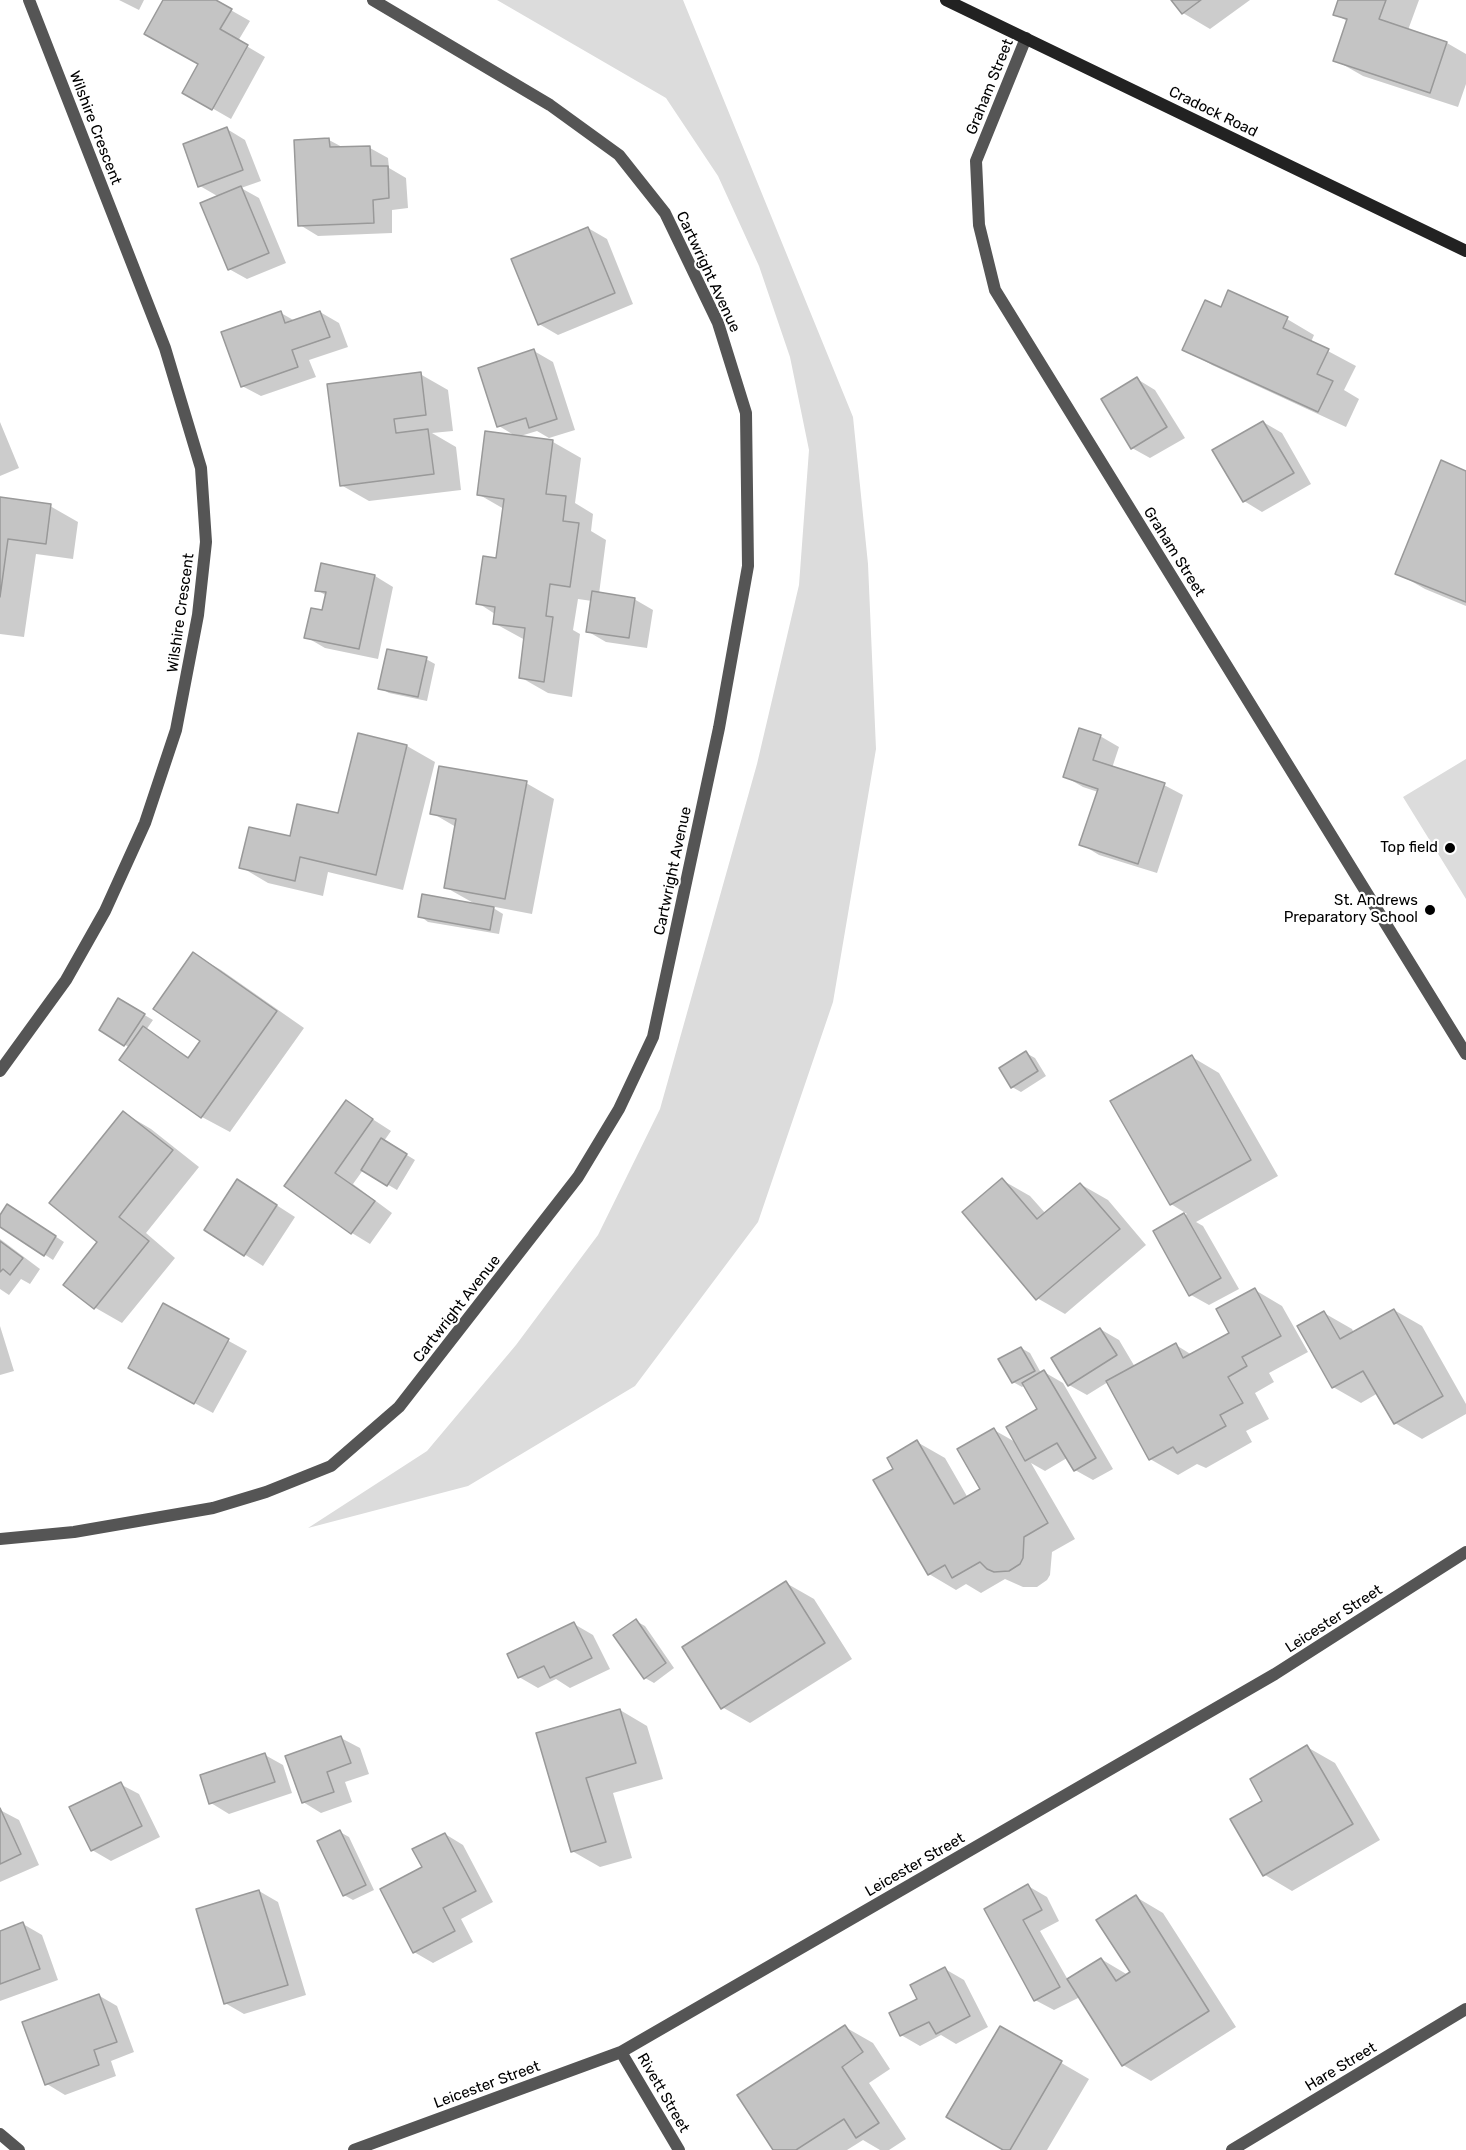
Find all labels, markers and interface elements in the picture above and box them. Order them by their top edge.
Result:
street label: Graham Street [963,36,1017,138]
street label: Wilshire Crescent [65,69,125,187]
street label: Cradock Road [1166,83,1260,141]
street label: Cartwright Avenue [672,209,744,335]
street label: Graham Street [1139,504,1209,600]
street label: Wilshire Crescent [164,552,198,674]
street label: Cartwright Avenue [651,805,695,937]
place label: Top field [1380,839,1438,857]
marker: Top field [1443,841,1457,855]
place label: St. Andrews Preparatory School [1284,892,1418,927]
marker: St. Andrews Preparatory School [1423,903,1437,917]
street label: Cartwright Avenue [410,1252,504,1366]
street label: Leicester Street [1282,1581,1386,1657]
street label: Leicester Street [862,1829,968,1901]
street label: Hare Street [1302,2039,1380,2095]
street label: Rivett Street [633,2050,693,2136]
street label: Leicester Street [431,2057,543,2113]

